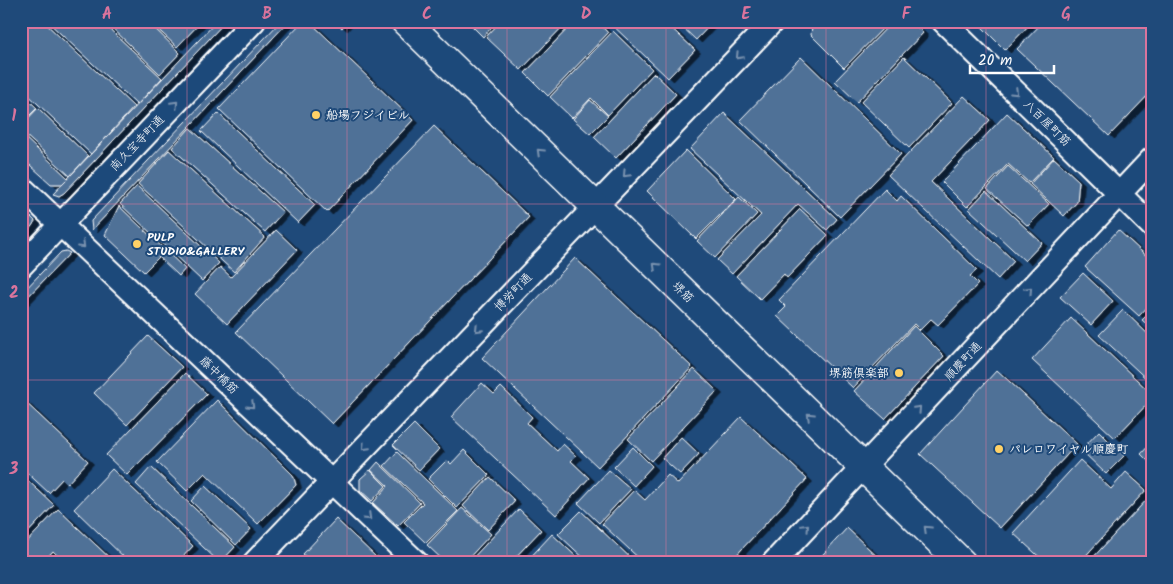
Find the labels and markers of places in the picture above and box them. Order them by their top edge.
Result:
place label: 船場フジイビル [326,106,410,125]
marker: 船場フジイビル [310,109,322,121]
place label: PULP STUDIO&GALLERY [147,228,246,261]
marker: PULP STUDIO&GALLERY [131,238,143,250]
place label: 堺筋倶楽部 [829,364,889,383]
marker: 堺筋倶楽部 [893,367,905,379]
place label: パレロワイヤル順慶町 [1009,440,1129,459]
marker: パレロワイヤル順慶町 [993,443,1005,455]

